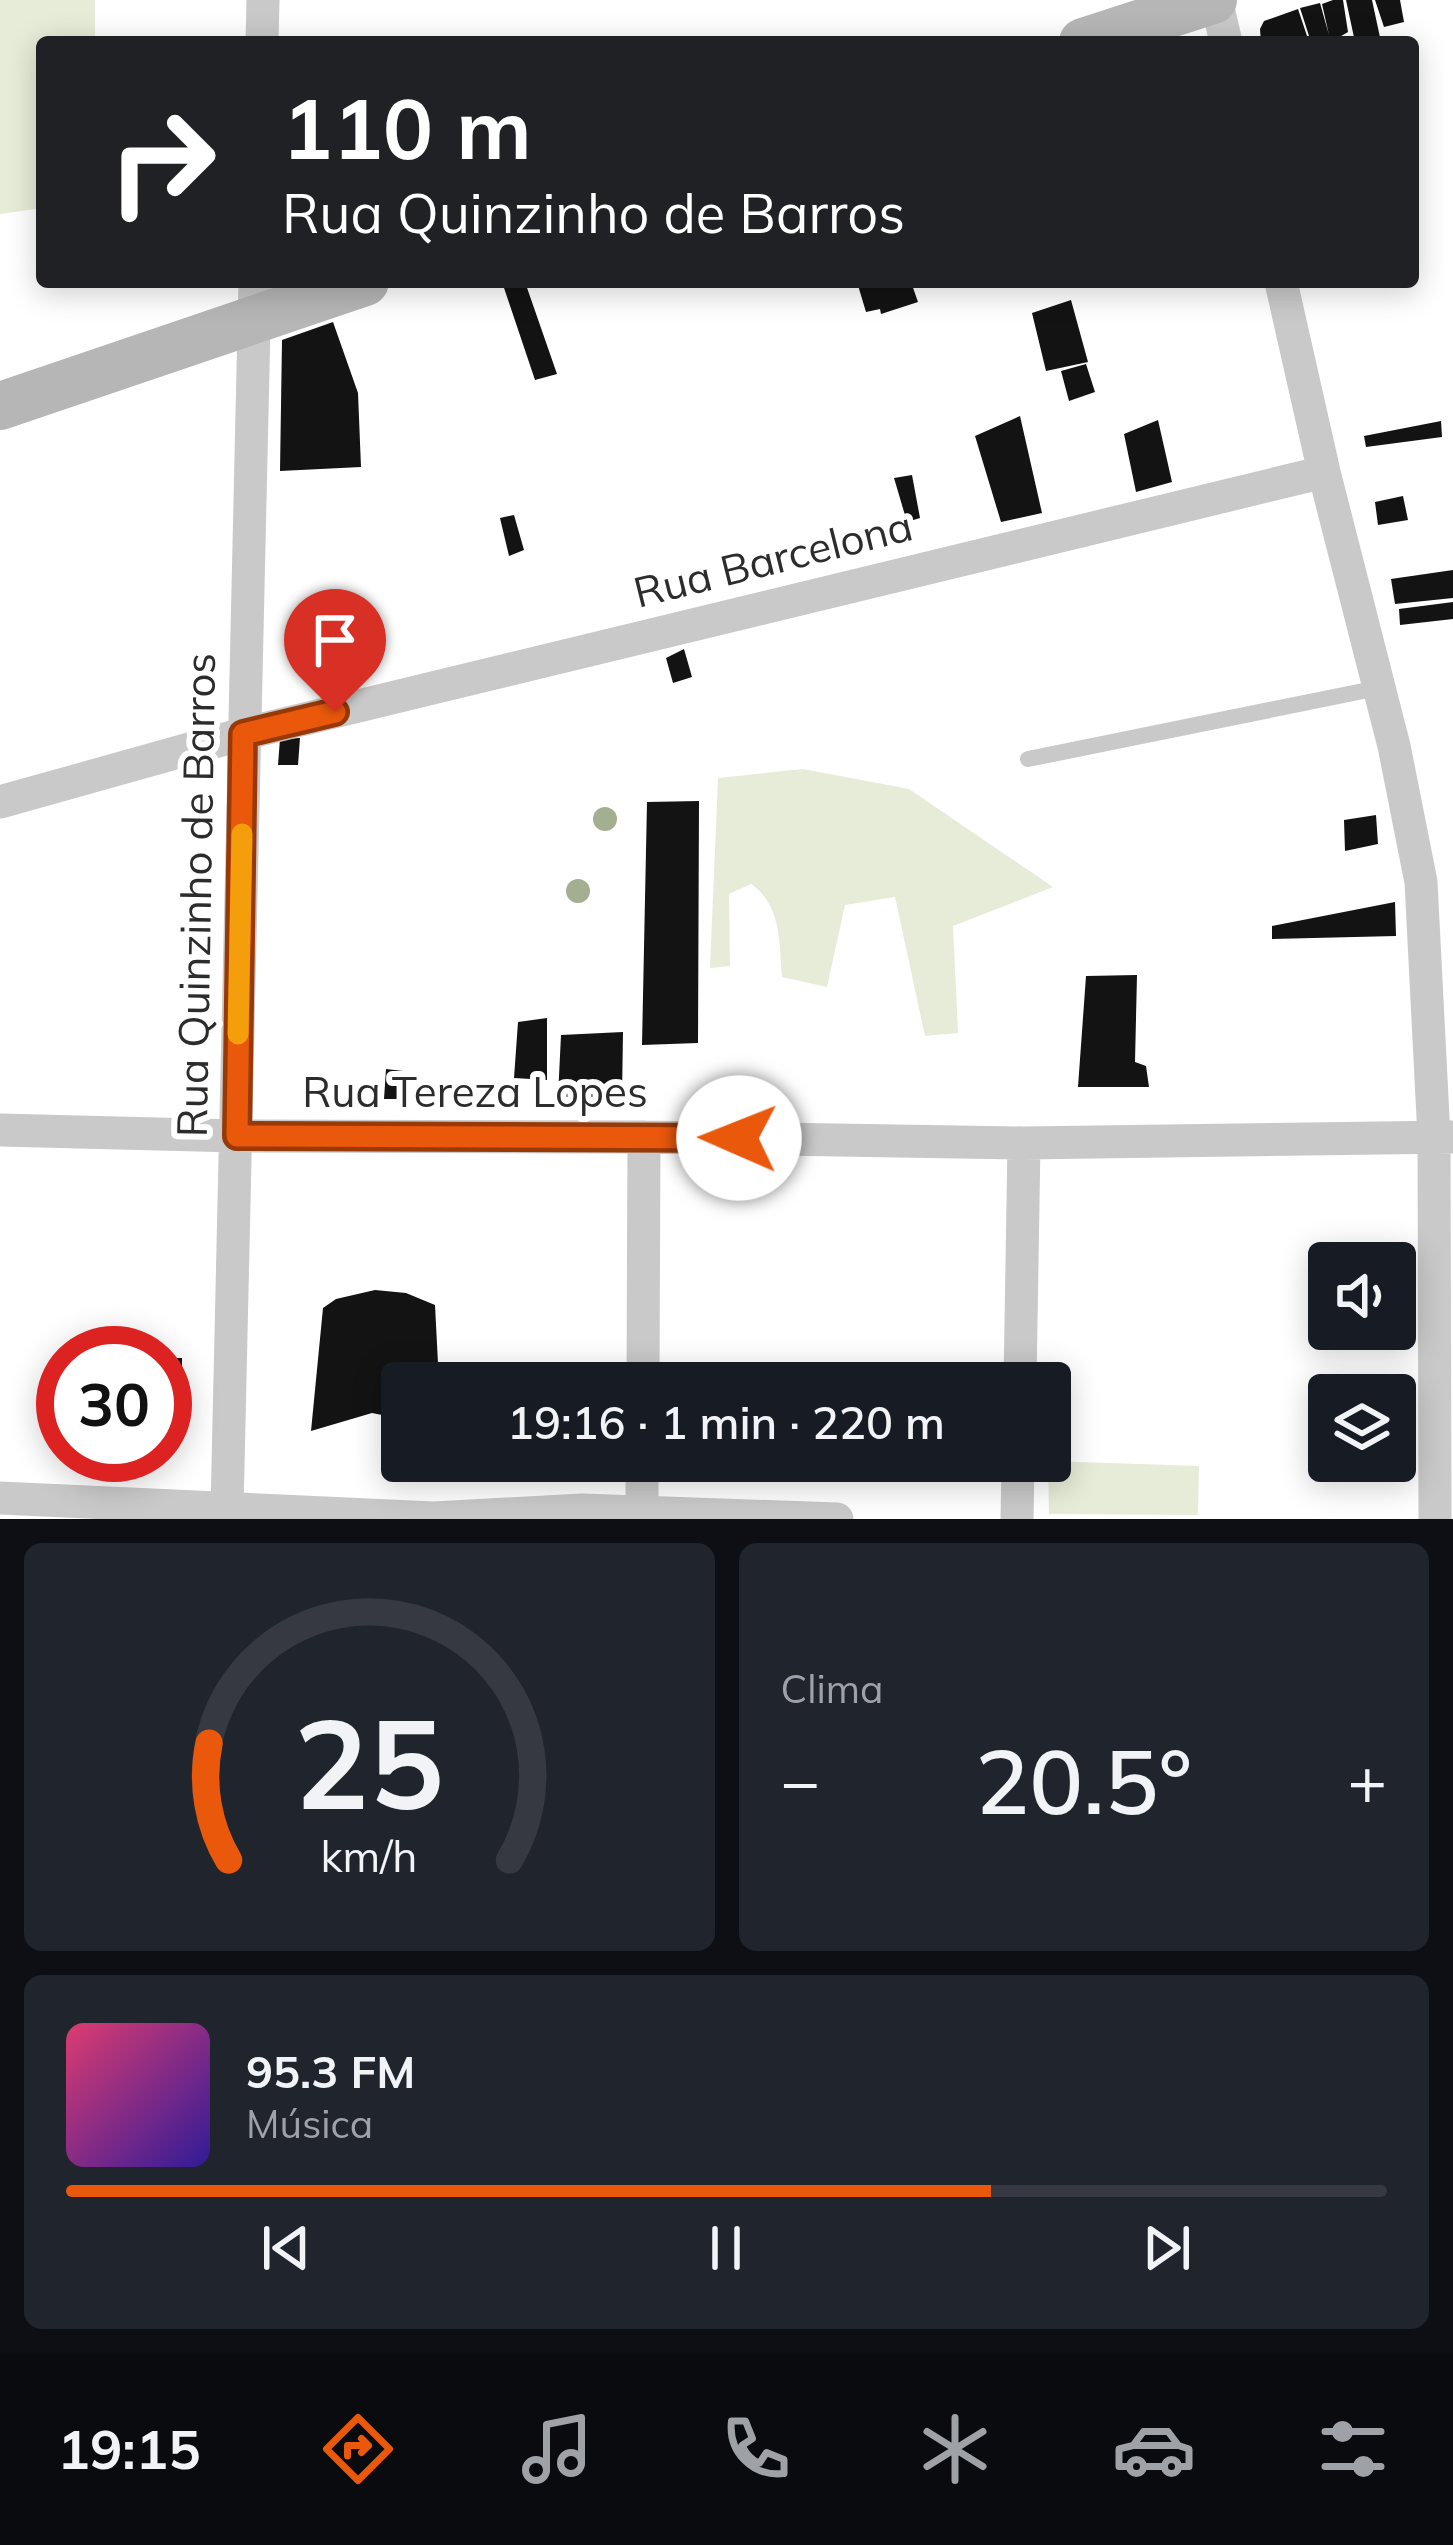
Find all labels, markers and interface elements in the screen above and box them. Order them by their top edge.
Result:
text: 110 m [282,75,532,180]
icon: right [84,84,240,240]
text: Rua Quinzinho de Barros [282,179,905,247]
street label: Rua Barcelona [628,498,918,619]
pin [284,589,386,712]
icon: arrive [302,607,368,673]
street label: Rua Quinzinho de Barros [165,652,226,1138]
street label: Rua Tereza Lopes [302,1065,648,1118]
position arrow [676,1075,802,1201]
map controls [1308,1242,1416,1482]
button: sound [1308,1242,1416,1350]
speed limit sign: 30 [36,1326,192,1482]
button: layers [1308,1374,1416,1482]
text: 19:16 · 1 min · 220 m [507,1394,945,1450]
text: Clima [781,1664,883,1713]
text: 25 [294,1684,444,1840]
text: 20.5° [975,1724,1192,1837]
text: − [781,1739,820,1822]
text: + [1347,1739,1387,1822]
text: km/h [321,1829,418,1883]
text: 95.3 FM [246,2043,415,2099]
text: Música [246,2099,373,2148]
icon: previous [253,2215,319,2281]
icon: pause [693,2215,759,2281]
icon: next [1134,2215,1200,2281]
icon: directions [316,2407,400,2491]
icon: music [515,2407,599,2491]
icon: phone [714,2407,798,2491]
icon: climate [913,2407,997,2491]
icon: car [1112,2407,1196,2491]
icon: filters [1311,2407,1395,2491]
text: 19:15 [58,2415,201,2483]

